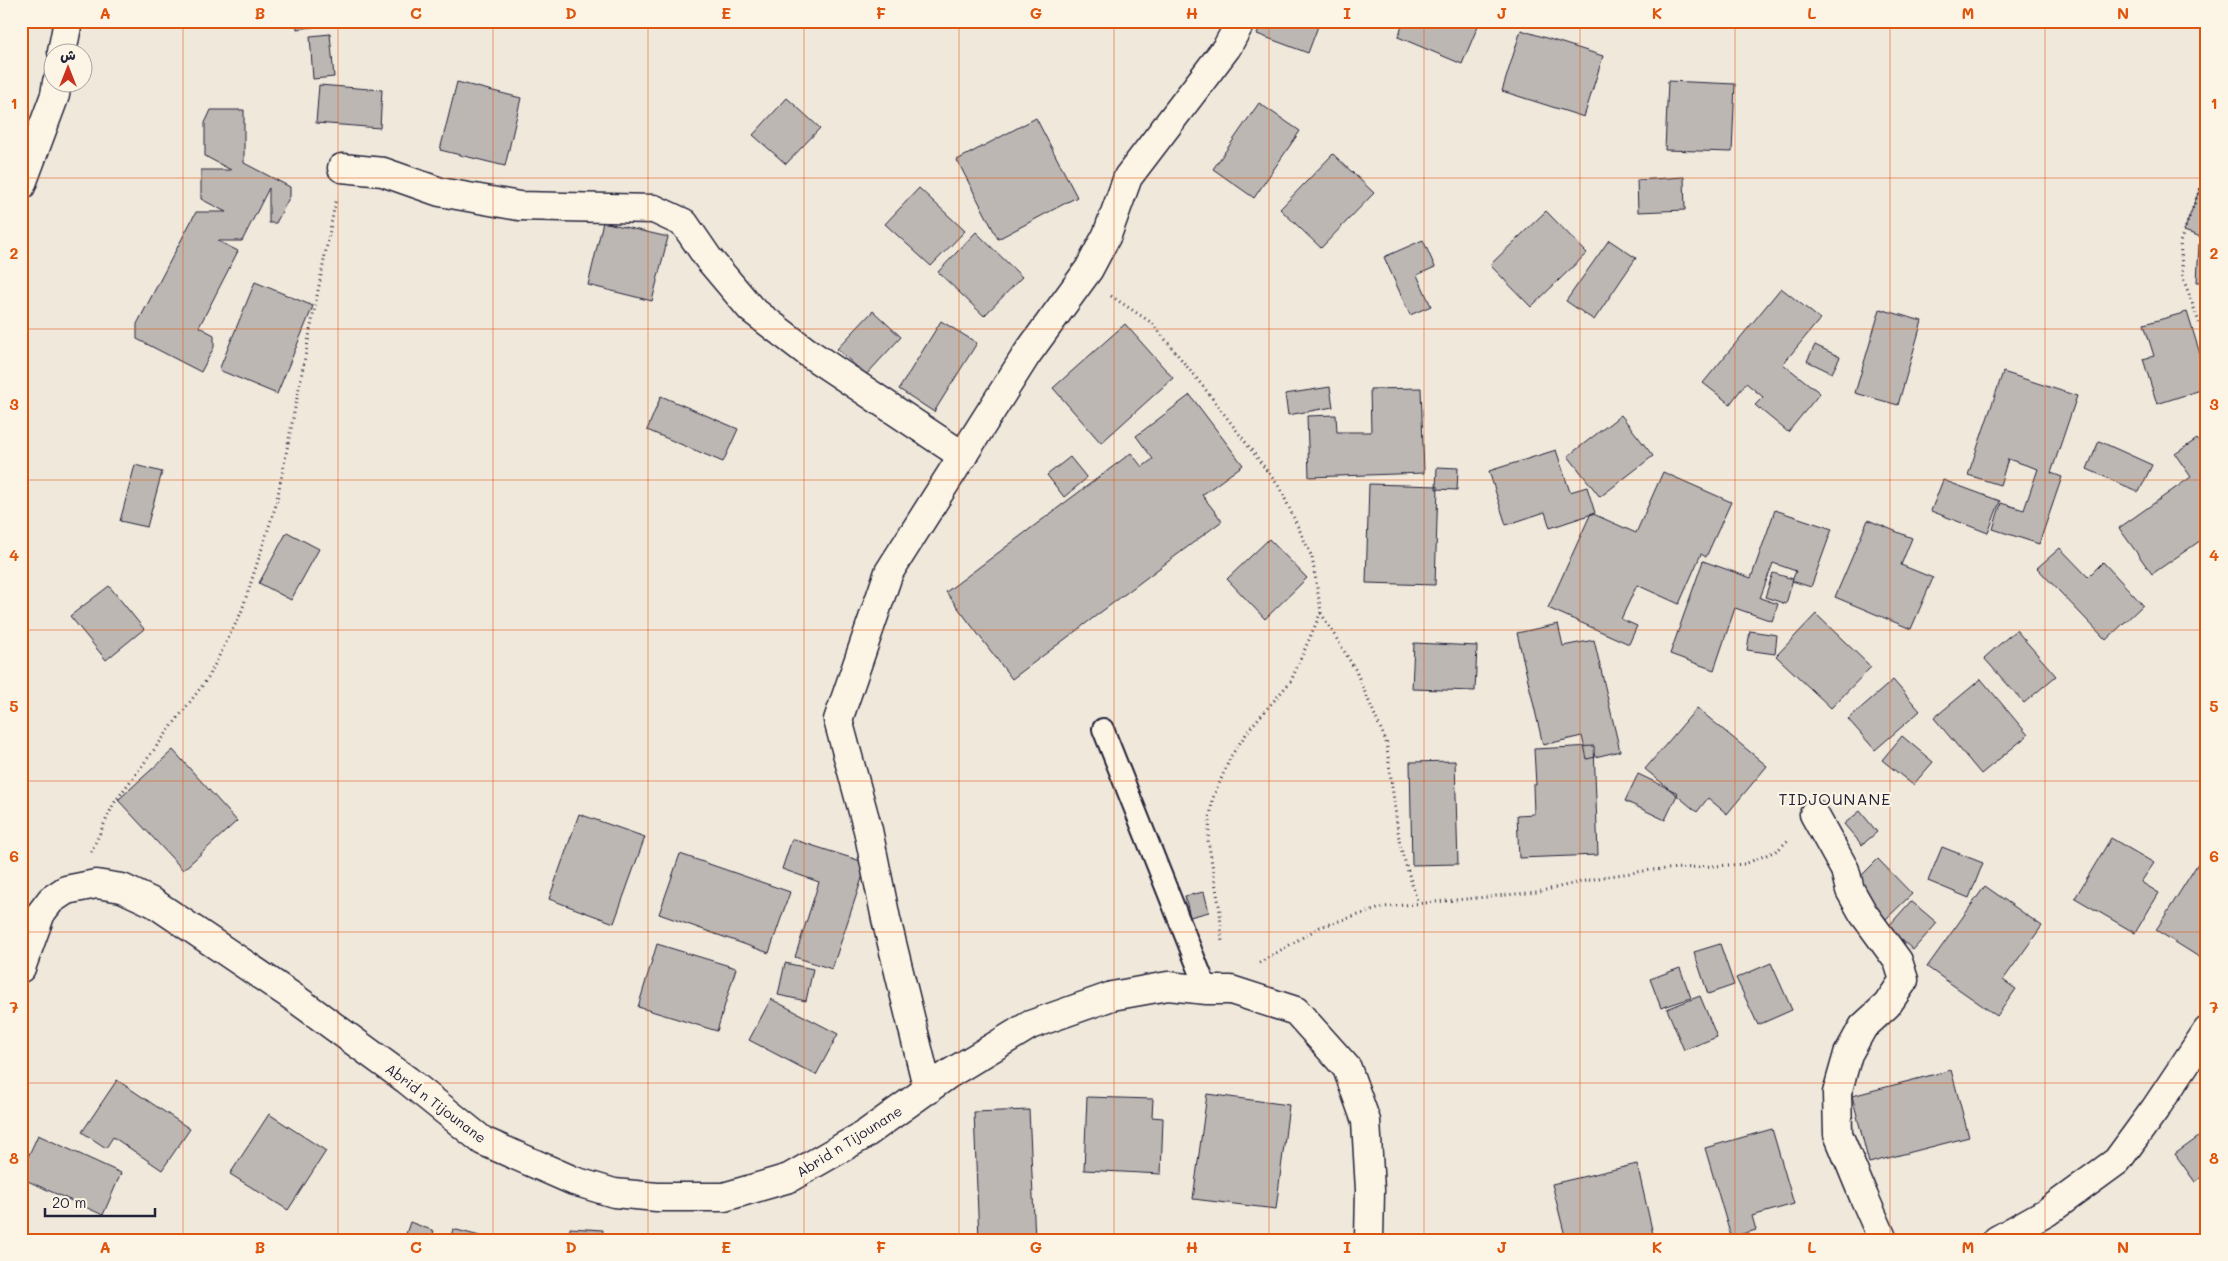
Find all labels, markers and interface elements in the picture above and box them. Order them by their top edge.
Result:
text: A [99,2,111,23]
text: B [255,2,265,23]
text: C [410,2,422,23]
text: D [565,2,577,23]
text: E [721,2,731,23]
text: F [876,2,886,23]
text: G [1030,2,1042,23]
text: H [1186,2,1198,23]
text: I [1343,2,1351,23]
text: J [1497,2,1507,23]
text: K [1652,2,1662,23]
text: L [1807,2,1817,23]
text: M [1962,2,1974,23]
text: N [2117,2,2129,23]
north arrow [42,42,92,92]
text: ش [60,45,76,64]
text: 1 [10,92,18,113]
text: 1 [2210,92,2218,113]
text: 2 [10,242,19,263]
text: 2 [2210,242,2219,263]
text: 3 [9,393,19,414]
text: 3 [2209,393,2219,414]
text: 4 [9,544,19,565]
text: 4 [2209,544,2219,565]
text: 5 [9,695,19,716]
text: 5 [2209,695,2219,716]
district label: TIDJOUNANE [1779,788,1891,809]
text: 6 [9,845,19,866]
text: 6 [2209,845,2219,866]
text: 7 [10,996,19,1017]
text: 7 [2210,996,2219,1017]
street label: Abrid n Tijounane [382,1059,490,1147]
street label: Abrid n Tijounane [793,1101,905,1181]
text: 8 [9,1147,19,1168]
text: 8 [2209,1147,2219,1168]
scale bar [45,1186,155,1218]
text: 20 m [52,1192,86,1212]
text: A [99,1236,111,1257]
text: B [255,1236,265,1257]
text: C [410,1236,422,1257]
text: D [565,1236,577,1257]
text: E [721,1236,731,1257]
text: F [876,1236,886,1257]
text: G [1030,1236,1042,1257]
text: H [1186,1236,1198,1257]
text: I [1343,1236,1351,1257]
text: J [1497,1236,1507,1257]
text: K [1652,1236,1662,1257]
text: L [1807,1236,1817,1257]
text: M [1962,1236,1974,1257]
text: N [2117,1236,2129,1257]

